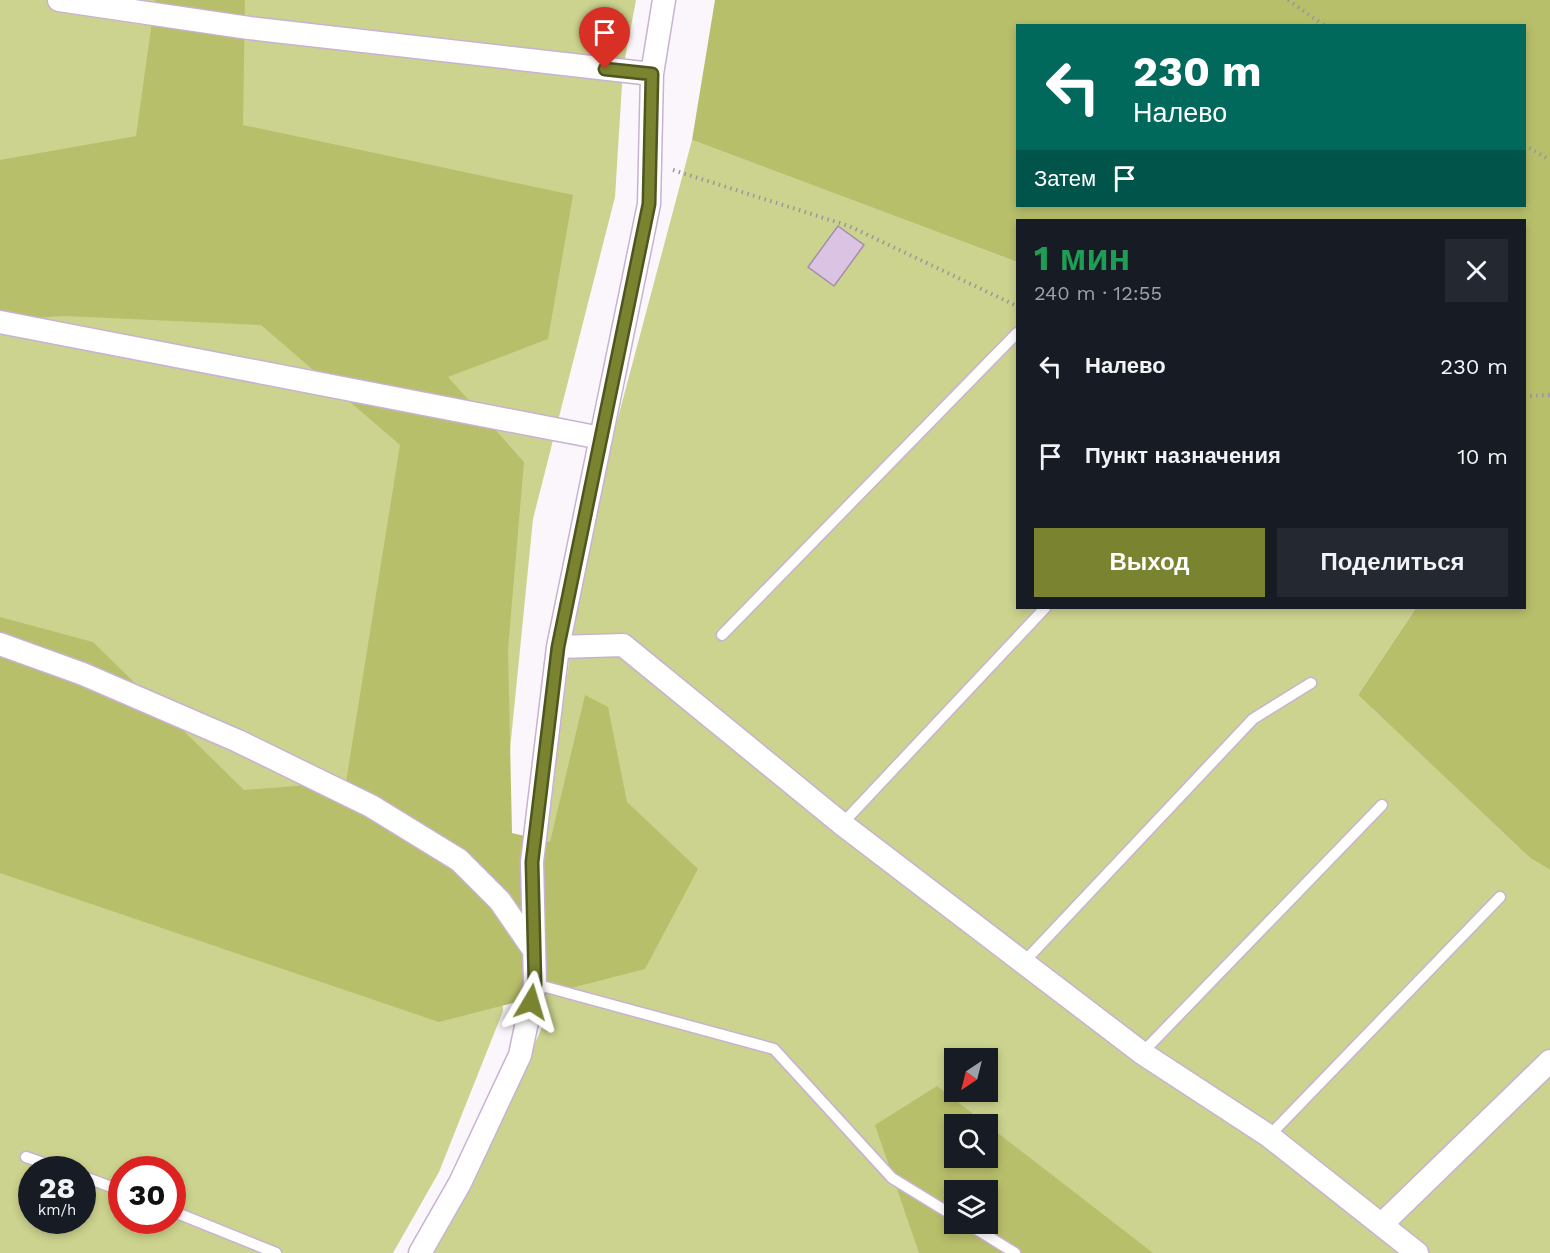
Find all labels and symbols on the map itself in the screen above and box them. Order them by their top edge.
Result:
pin [579,7,630,69]
position arrow [499,970,563,1034]
north arrow [944,1048,998,1102]
speed limit sign: 30 [108,1156,186,1234]

